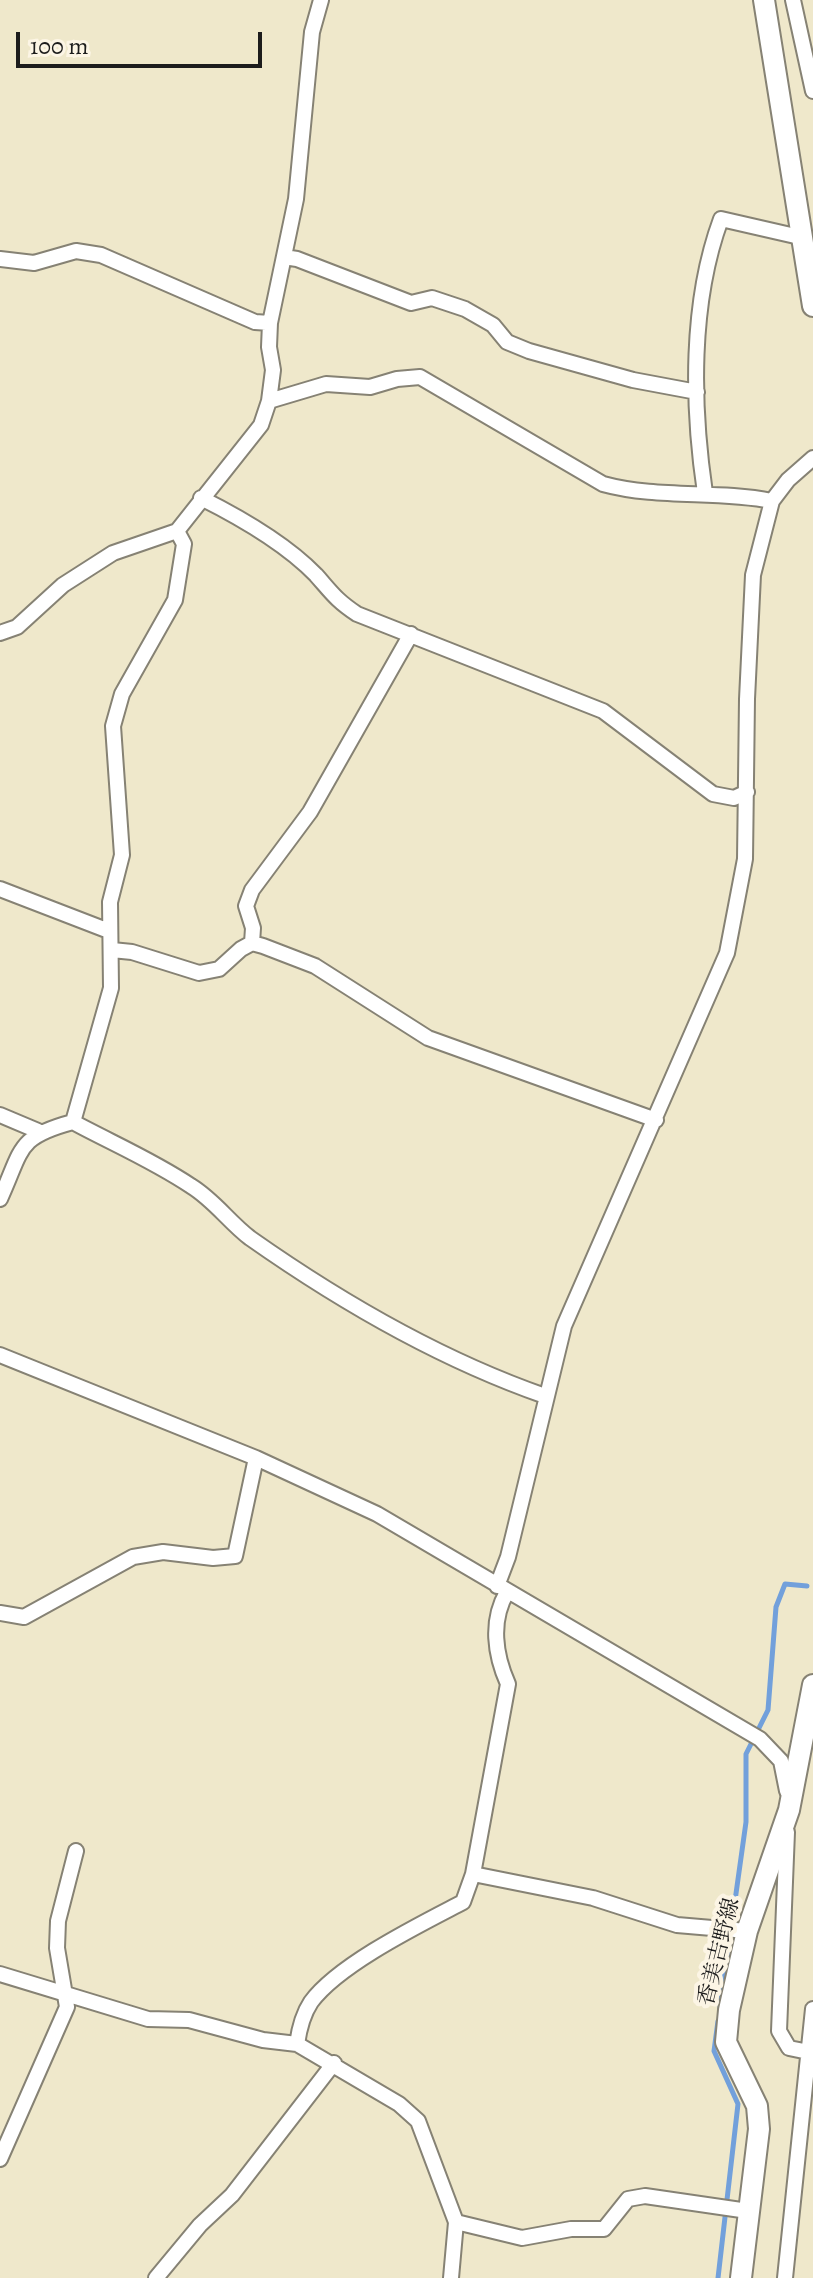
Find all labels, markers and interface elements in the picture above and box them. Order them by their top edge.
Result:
scale bar [20,16,266,66]
text: 100 m [30,30,89,62]
street label: 香美吉野線 [694,1895,746,2009]

